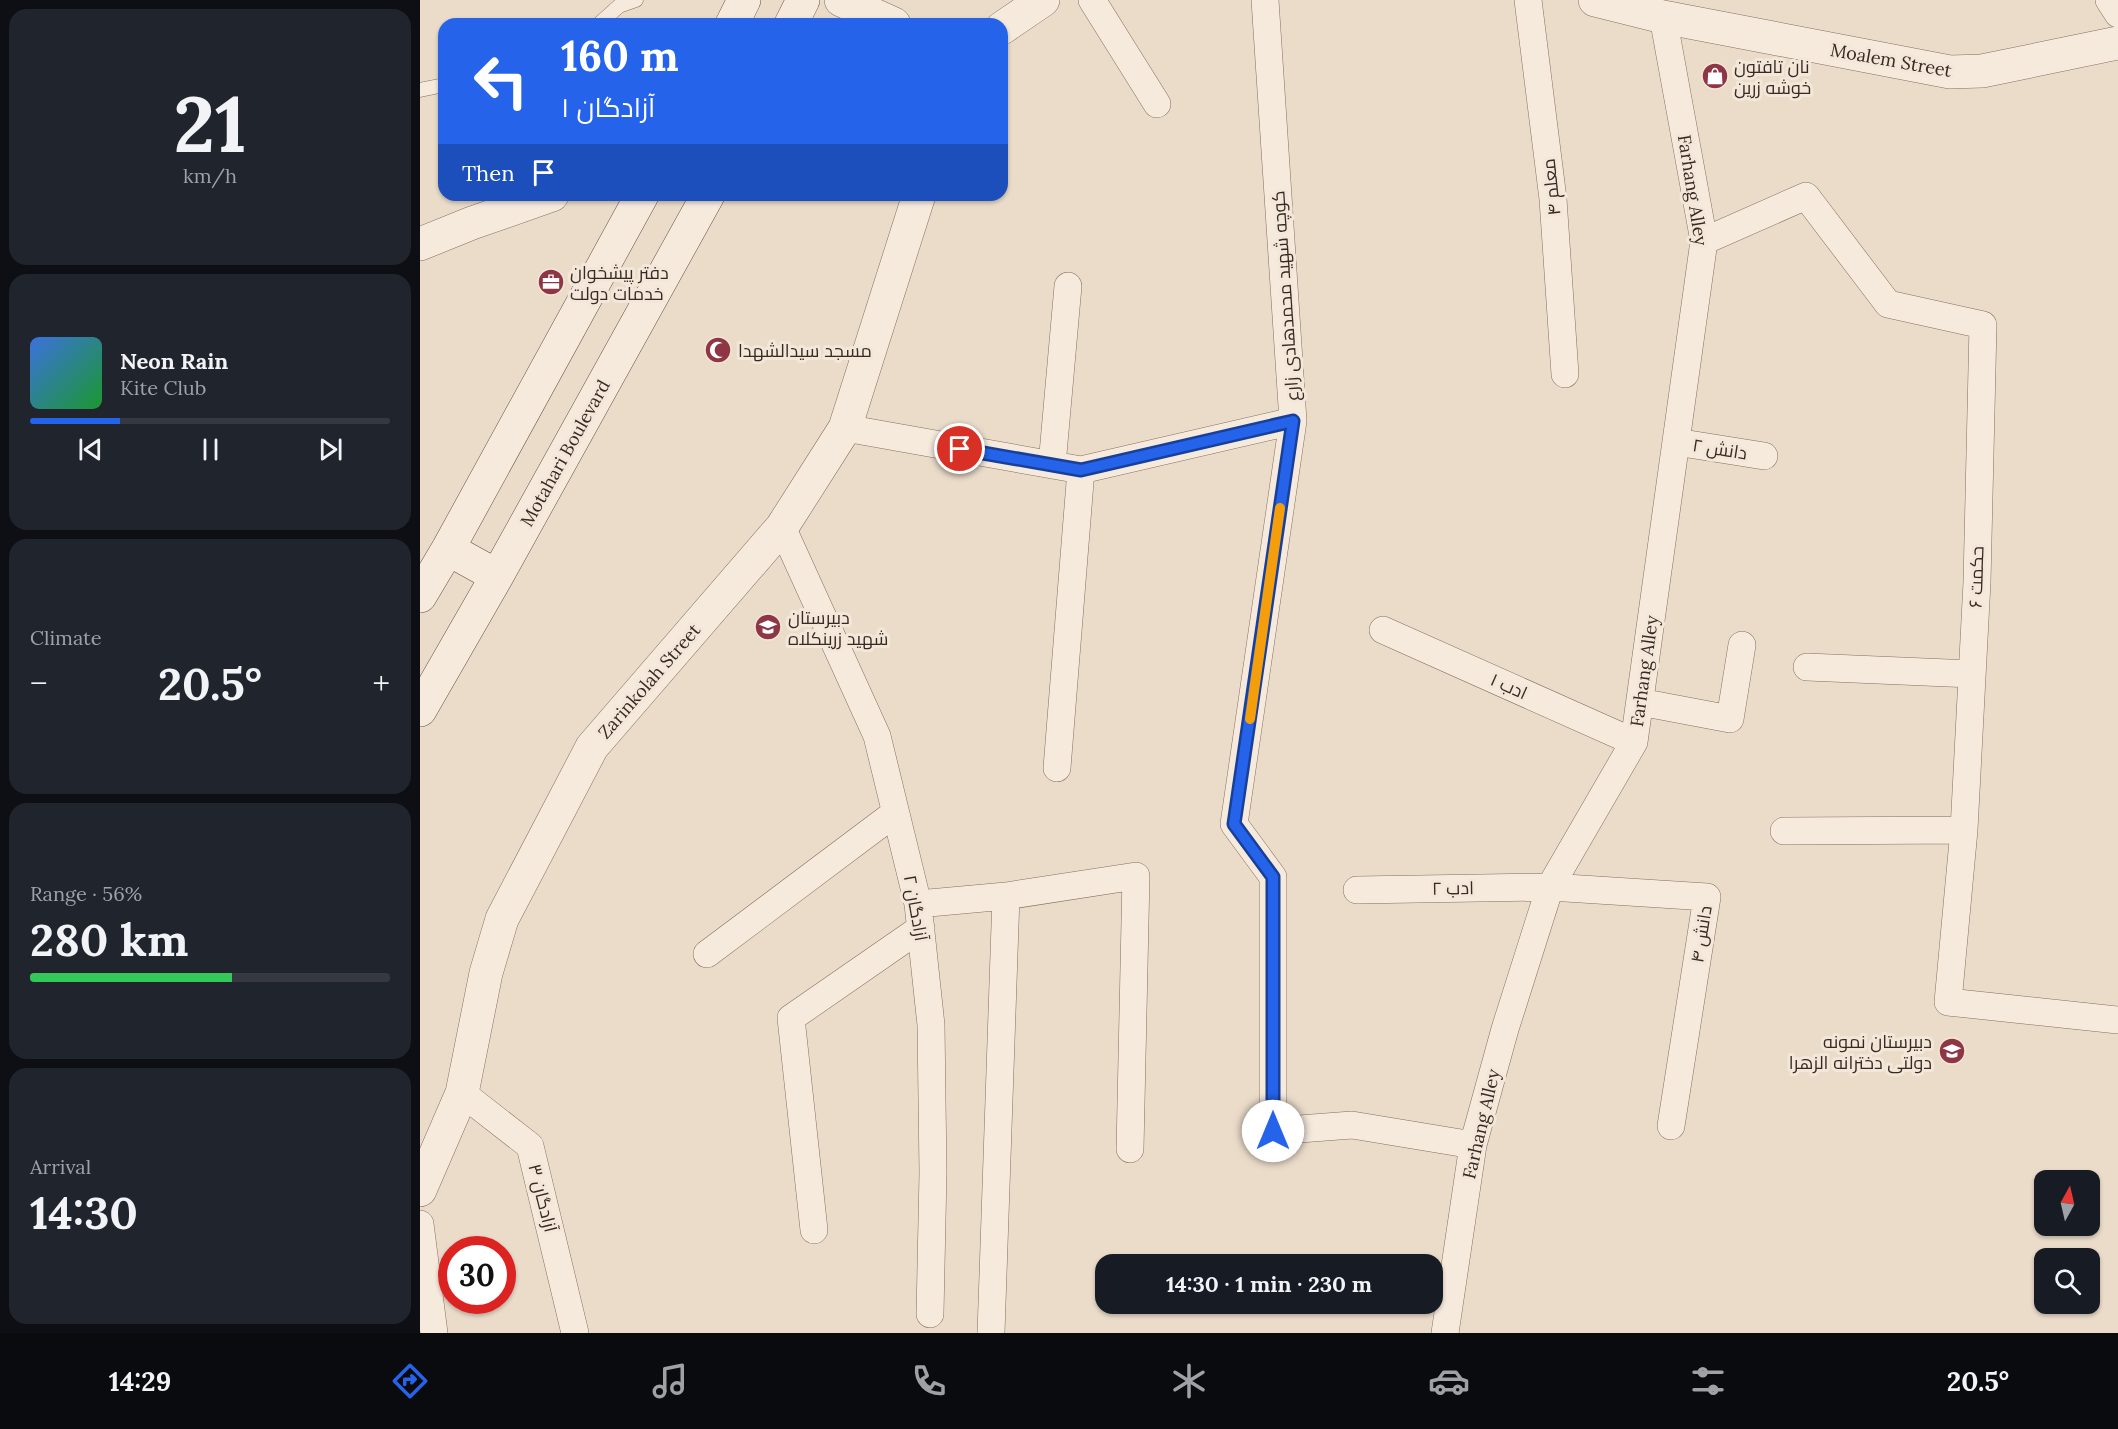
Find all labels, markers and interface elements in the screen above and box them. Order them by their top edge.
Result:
text: 160 m [561,29,679,83]
street label: Moalem Street [1829,38,1953,82]
icon: left [462,42,540,120]
place label: نان تافتون خوشه زرین [1734,55,1811,99]
shop icon: نان تافتون خوشه زرین [1700,61,1730,91]
text: 21 [173,74,247,173]
text: آزادگان ۱ [561,90,655,124]
street label: Farhang Alley [1673,133,1713,248]
icon: arrive [527,156,560,189]
street label: معلم ۴ [1537,157,1566,217]
text: Then [462,159,515,187]
text: km/h [183,163,237,188]
street label: کوچه شهید محمدهادی زارع [1266,190,1305,402]
place label: دفتر پیشخوان خدمات دولت [570,261,669,305]
office icon: دفتر پیشخوان خدمات دولت [536,267,566,297]
mosque icon: مسجد سیدالشهدا [703,335,733,365]
place label: مسجد سیدالشهدا [738,339,872,362]
text: Neon Rain [120,347,228,375]
text: Kite Club [120,375,206,400]
street label: Motahari Boulevard [515,375,615,531]
pin [934,423,985,474]
icon: arrive [943,432,976,465]
icon: previous [74,433,107,466]
icon: pause [194,433,227,466]
icon: next [314,433,347,466]
street label: دانش ۲ [1691,433,1749,465]
street label: حکمت ۶ [1963,546,1989,608]
place label: دبیرستان شهید زرینکلاه [788,606,888,650]
school or university icon: دبیرستان شهید زرینکلاه [753,612,783,642]
street label: Farhang Alley [1625,613,1663,728]
street label: Zarinkolah Street [593,619,705,743]
text: Climate [30,625,102,650]
text: 20.5° [158,655,262,712]
text: − [30,662,48,704]
text: + [372,662,390,704]
street label: ادب ۱ [1487,668,1531,704]
street label: آزادگان ۲ [899,873,933,943]
street label: ادب ۲ [1432,876,1474,900]
text: Range · 56% [30,881,142,906]
street label: دانش ۴ [1685,904,1717,964]
text: 280 km [30,911,188,968]
place label: دبیرستان نمونه دولتی دخترانه الزهرا [1789,1030,1932,1074]
school or university icon: دبیرستان نمونه دولتی دخترانه الزهرا [1937,1036,1967,1066]
street label: Farhang Alley [1457,1066,1505,1181]
position arrow [1241,1099,1305,1163]
text: Arrival [30,1154,91,1179]
street label: آزادگان ۳ [523,1162,563,1235]
north arrow [2034,1170,2100,1236]
map controls [2034,1170,2100,1314]
text: 14:30 [30,1184,138,1241]
speed limit sign: 30 [438,1236,516,1314]
button: search [2034,1248,2100,1314]
text: 14:30 · 1 min · 230 m [1166,1270,1372,1298]
icon: directions [389,1360,431,1402]
icon: music [649,1360,691,1402]
icon: phone [908,1360,950,1402]
icon: climate [1168,1360,1210,1402]
icon: car [1428,1360,1470,1402]
icon: filters [1687,1360,1729,1402]
text: 14:29 [109,1364,171,1398]
text: 20.5° [1947,1364,2009,1398]

